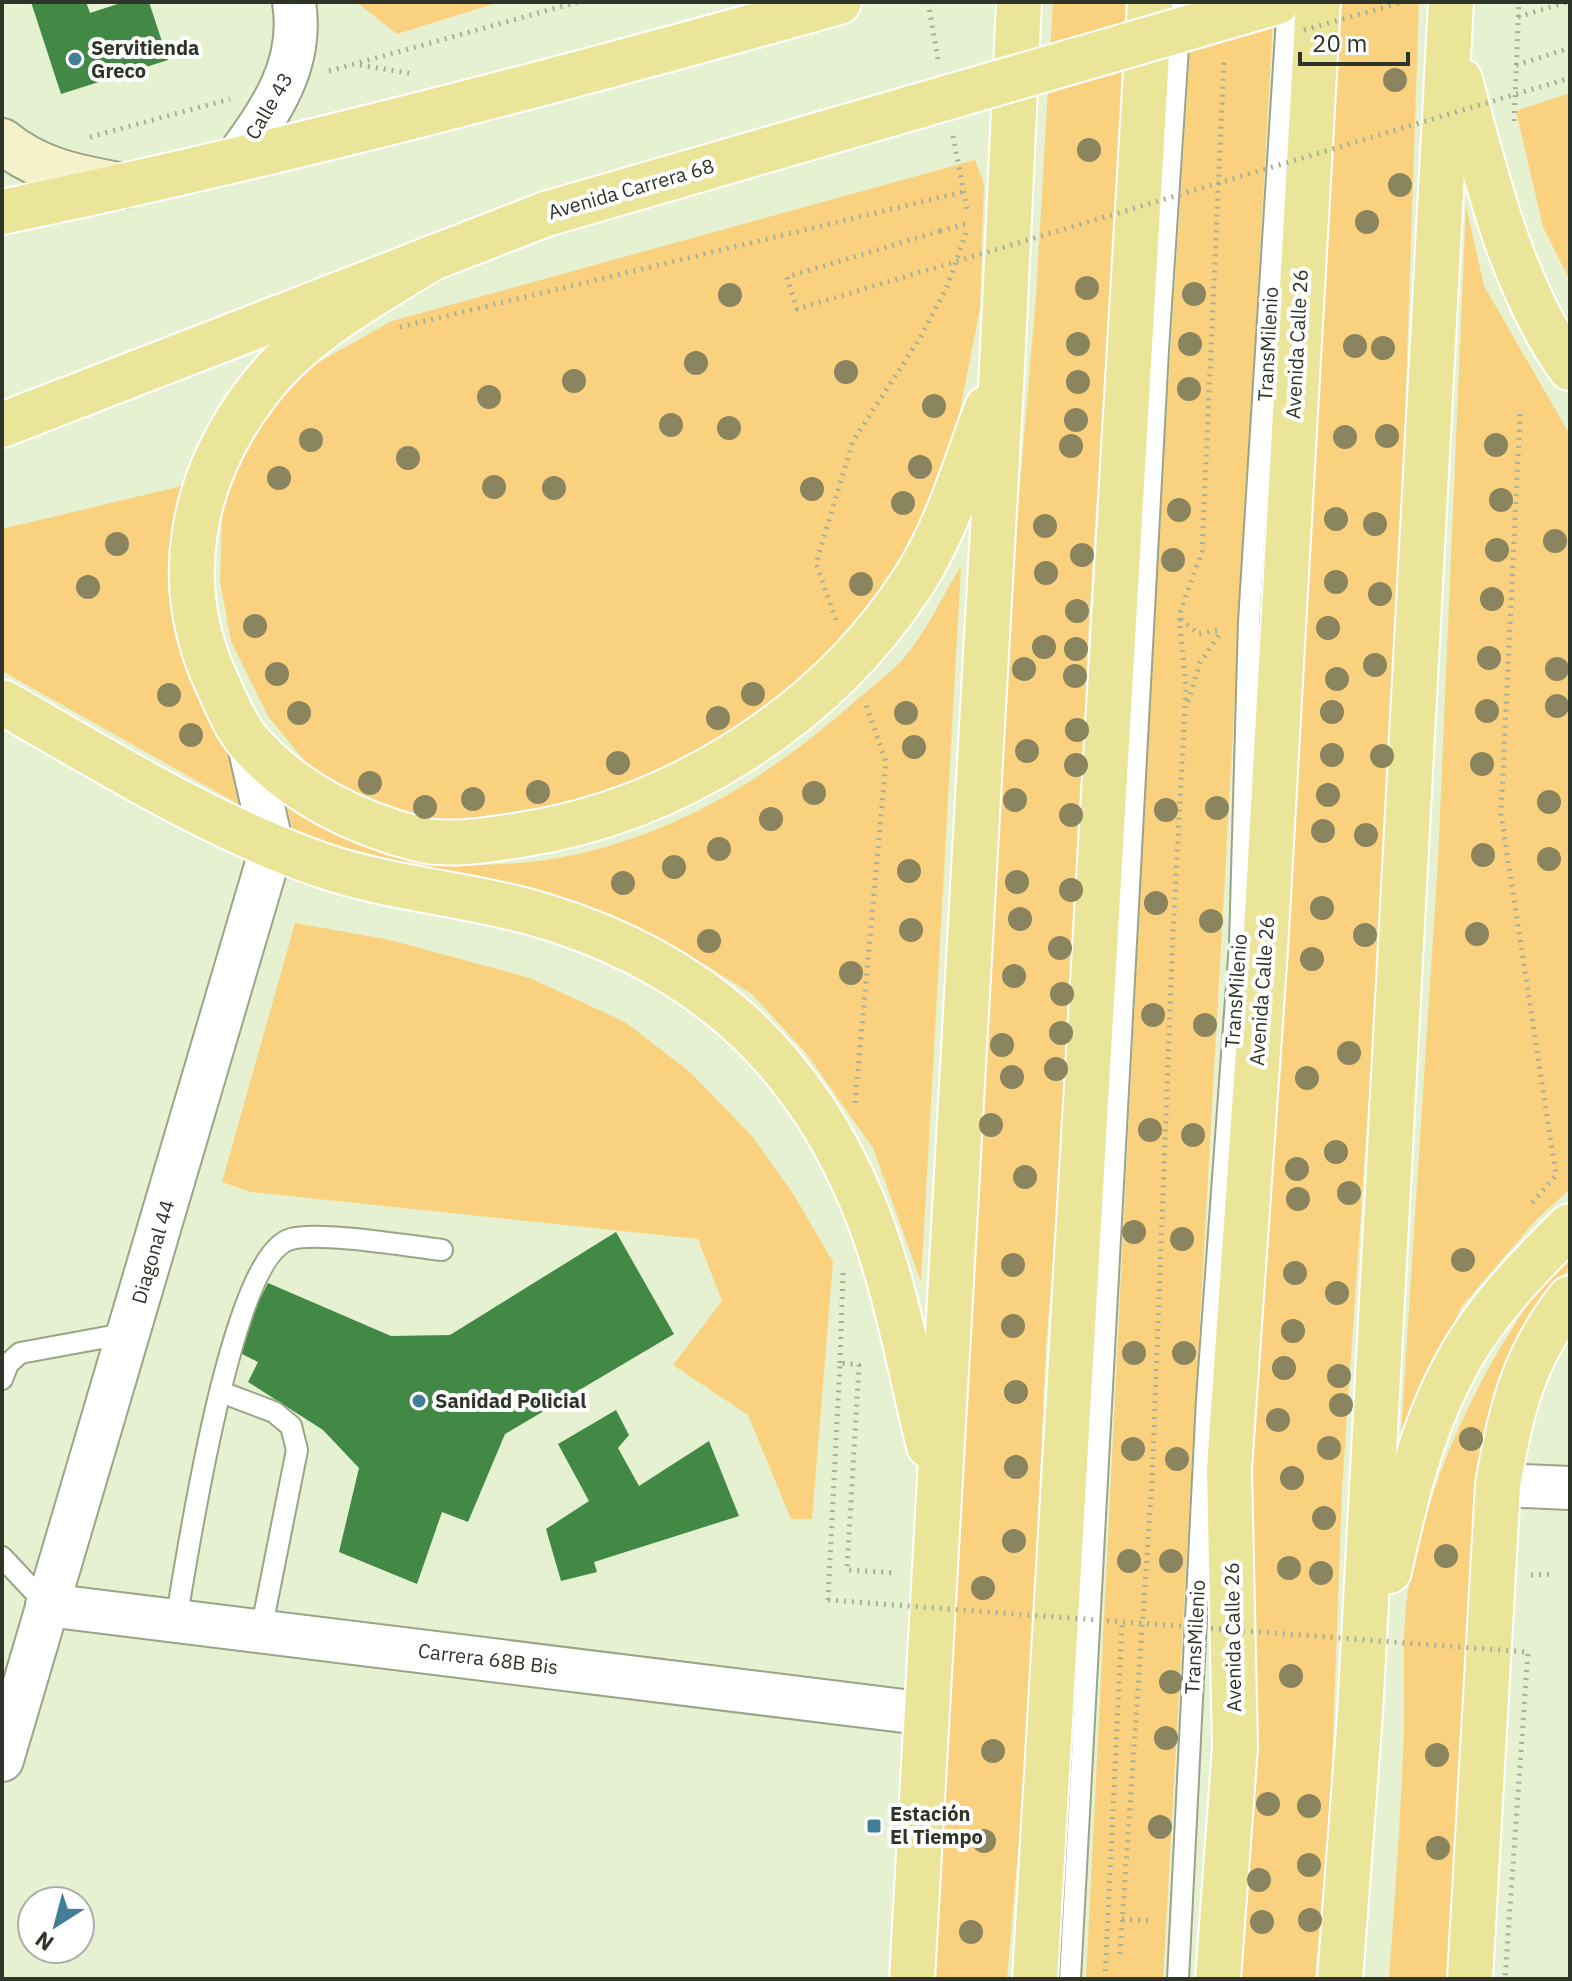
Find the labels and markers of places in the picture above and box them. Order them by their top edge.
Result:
place label: Servitienda Greco [91,34,200,84]
marker: Servitienda Greco [66,50,84,68]
place label: Sanidad Policial [435,1387,586,1414]
marker: Sanidad Policial [410,1392,428,1410]
place label: Estación El Tiempo [890,1800,983,1850]
marker: Estación El Tiempo [865,1817,883,1835]

